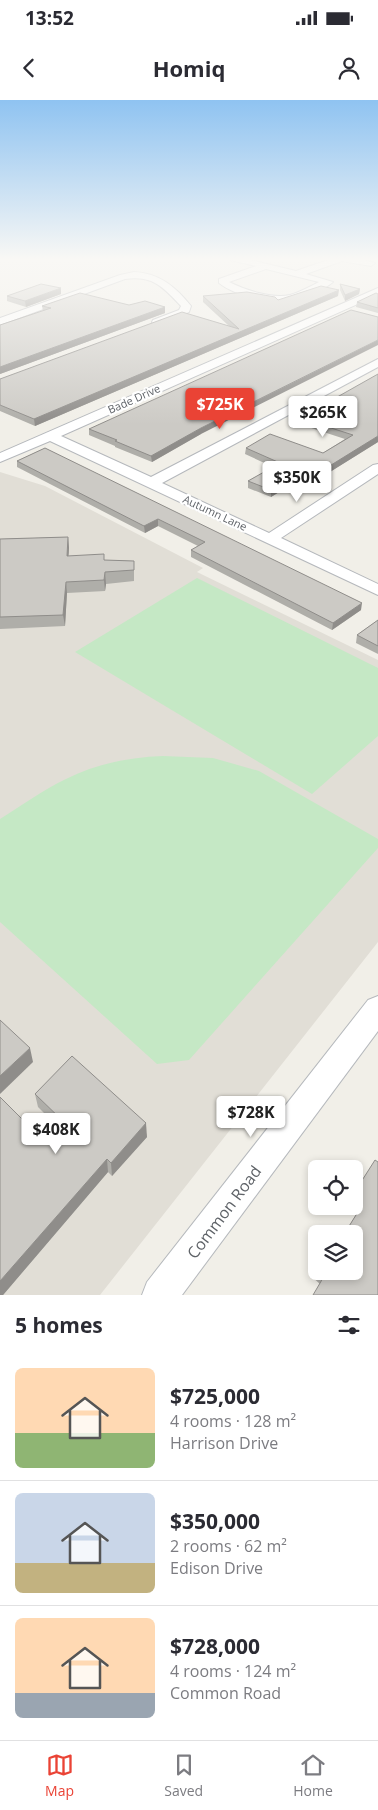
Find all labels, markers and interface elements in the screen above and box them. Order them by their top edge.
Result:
text: 13:52 [25,5,74,31]
text: Homiq [153,53,225,83]
icon: back [15,54,43,82]
icon: person [335,54,363,82]
street label: Bade Drive [105,380,162,417]
pin: $725K [185,388,255,430]
text: $725K [196,393,244,415]
pin: $265K [288,396,358,438]
text: $265K [299,401,347,423]
pin: $350K [262,460,332,503]
text: $350K [273,466,321,488]
street label: Autumn Lane [181,491,250,534]
pin: $728K [216,1096,286,1138]
text: $728K [227,1101,275,1123]
pin: $408K [21,1112,91,1155]
text: $408K [32,1118,80,1140]
map controls [308,1160,363,1280]
button: locate [308,1160,363,1215]
street label: Common Road [182,1161,266,1263]
button: layers [308,1225,363,1280]
text: 5 homes [15,1311,103,1339]
icon: filters [335,1311,363,1339]
text: $725,000 [170,1382,260,1410]
icon: home [55,1388,115,1448]
text: 4 rooms · 128 m² [170,1410,296,1432]
text: Harrison Drive [170,1432,278,1454]
text: $350,000 [170,1507,260,1535]
icon: home [55,1513,115,1573]
text: 2 rooms · 62 m² [170,1535,287,1557]
text: Edison Drive [170,1557,263,1579]
text: $728,000 [170,1632,260,1660]
icon: home [55,1638,115,1698]
text: 4 rooms · 124 m² [170,1660,296,1682]
text: Common Road [170,1682,281,1704]
tab: Map [45,1751,74,1800]
tab: Saved [164,1751,203,1800]
tab: Home [293,1751,333,1800]

